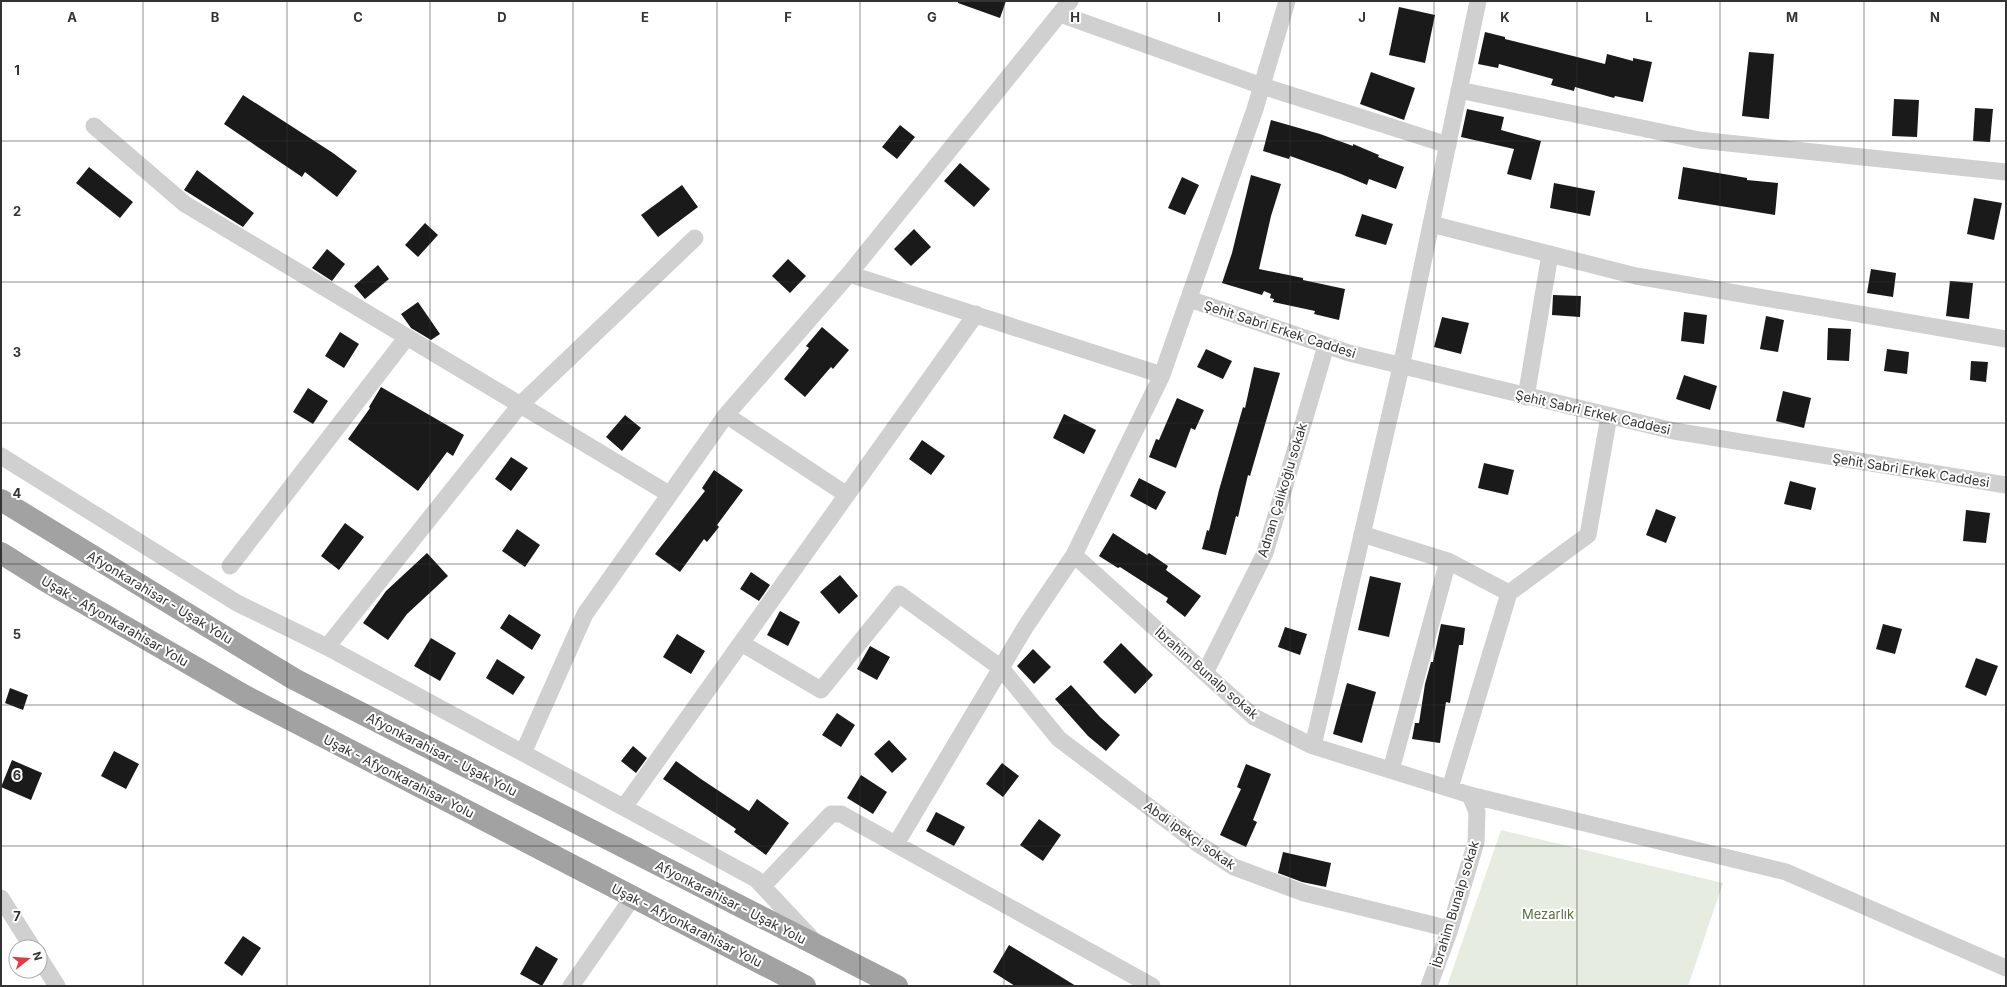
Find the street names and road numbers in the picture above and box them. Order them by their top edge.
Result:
street label: Şehit Sabri Erkek Caddesi [1202,297,1358,361]
street label: Şehit Sabri Erkek Caddesi [1514,386,1672,438]
street label: Adnan Çalıkoğlu sokak [1254,421,1310,559]
street label: Şehit Sabri Erkek Caddesi [1831,450,1991,490]
street label: Afyonkarahisar - Uşak Yolu [84,547,236,647]
street label: Uşak - Afyonkarahisar Yolu [39,572,191,670]
street label: İbrahim Bunalp sokak [1152,624,1262,722]
street label: Afyonkarahisar - Uşak Yolu [364,709,520,799]
street label: Uşak - Afyonkarahisar Yolu [321,731,477,821]
street label: Abdi ipekçi sokak [1141,798,1239,872]
street label: İbrahim Bunalp sokak [1428,839,1482,969]
street label: Afyonkarahisar - Uşak Yolu [653,857,809,947]
street label: Uşak - Afyonkarahisar Yolu [609,880,765,970]

